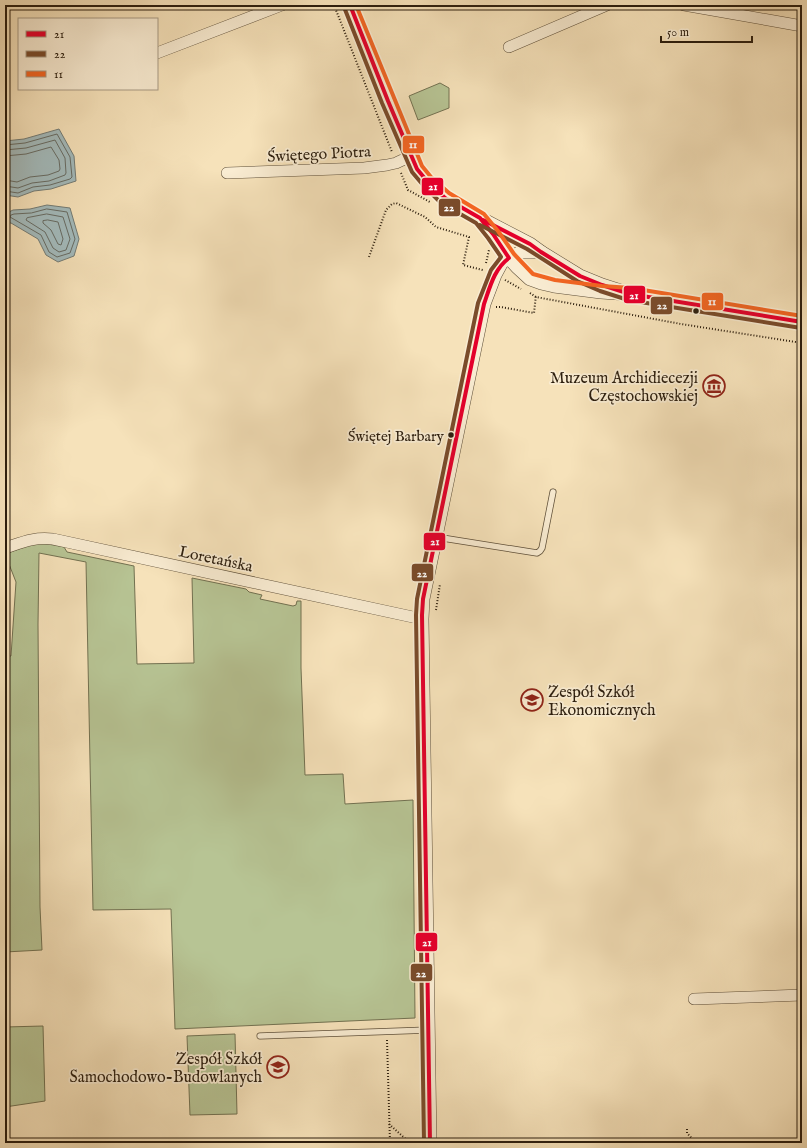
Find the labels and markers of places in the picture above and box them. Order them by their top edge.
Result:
unlabelled marker [691,306,701,316]
place label: Muzeum Archidiecezji Częstochowskiej [550,369,698,407]
museum icon: Muzeum Archidiecezji Częstochowskiej [701,373,727,399]
place label: Świętej Barbary [348,427,445,446]
marker: Świętej Barbary [446,430,456,440]
place label: Zespół Szkół Ekonomicznych [548,683,656,721]
school or university icon: Zespół Szkół Ekonomicznych [519,687,545,713]
place label: Zespół Szkół Samochodowo-Budowlanych [70,1050,263,1088]
school or university icon: Zespół Szkół Samochodowo-Budowlanych [265,1054,291,1080]

